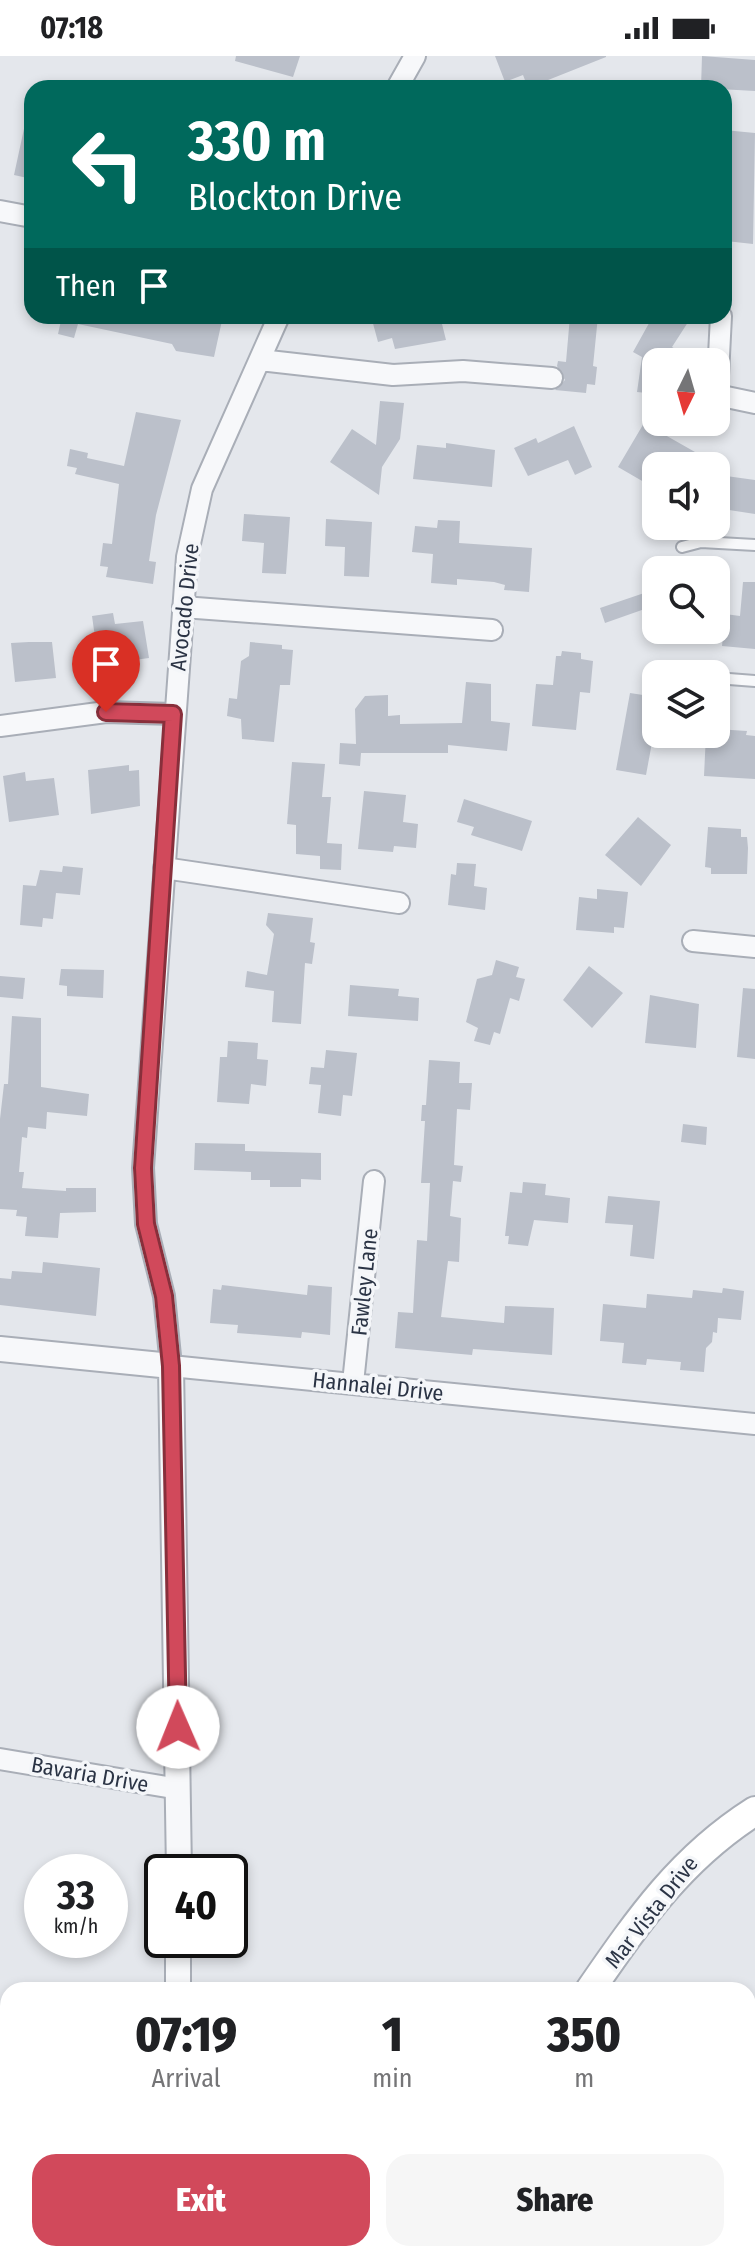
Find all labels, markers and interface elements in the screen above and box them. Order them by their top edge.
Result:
text: 07:18 [40,10,103,46]
text: 330 m [188,108,326,175]
icon: left [56,112,160,216]
text: Blockton Drive [188,176,402,220]
icon: arrive [132,264,176,308]
text: Then [56,268,116,304]
north arrow [642,348,730,436]
map controls [642,348,730,748]
button: sound [642,452,730,540]
street label: Avocado Drive [164,542,205,672]
button: search [642,556,730,644]
pin [72,630,140,712]
icon: arrive [84,642,128,686]
button: layers [642,660,730,748]
street label: Fawley Lane [345,1227,384,1337]
street label: Hannalei Drive [311,1366,445,1407]
position arrow [136,1685,220,1769]
street label: Bavaria Drive [29,1751,151,1798]
street label: Mar Vista Drive [599,1851,704,1974]
speed limit sign: 40 [144,1854,248,1958]
text: 33 [57,1872,95,1920]
text: km/h [54,1914,98,1938]
text: 07:19 [135,2006,237,2064]
text: 1 [382,2006,403,2064]
text: 350 [547,2006,621,2064]
text: Arrival [152,2063,221,2094]
text: min [372,2063,412,2094]
text: m [574,2063,594,2094]
button: Exit [32,2154,370,2246]
button: Share [386,2154,724,2246]

